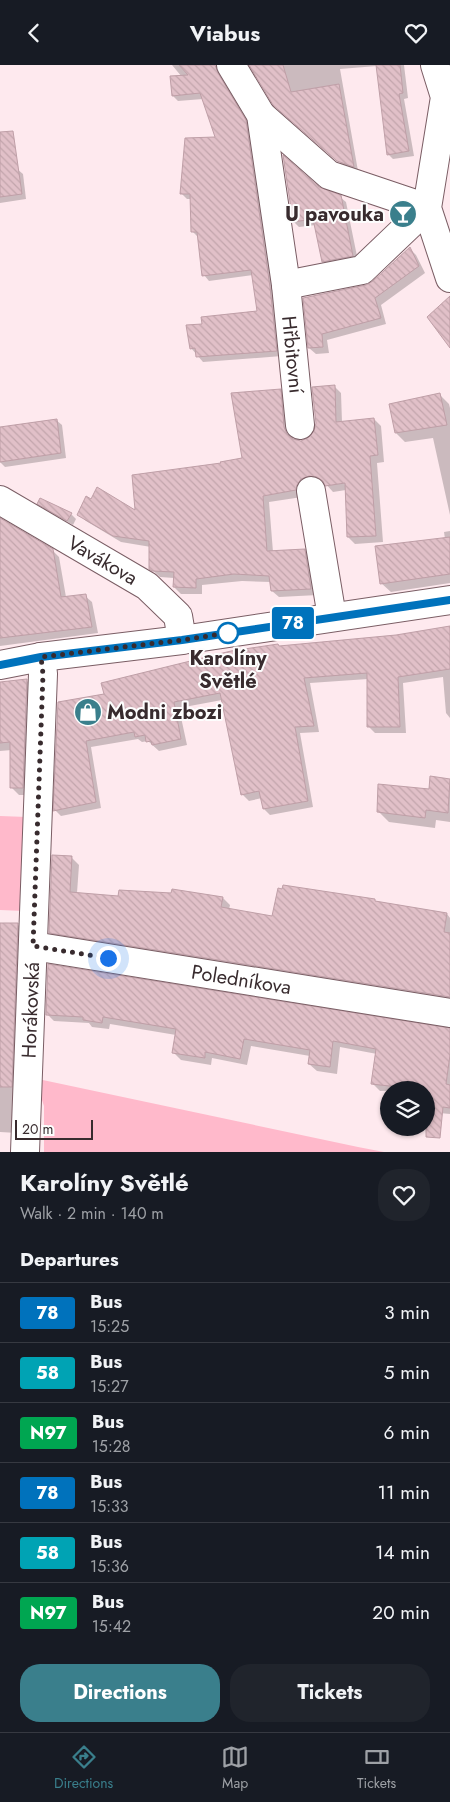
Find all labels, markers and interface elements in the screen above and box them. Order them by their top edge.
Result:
text: Viabus [190,17,260,49]
icon: back [20,19,48,47]
icon: heart [402,19,430,47]
bar icon: U pavouka [388,199,418,229]
place label: U pavouka [285,200,384,229]
street label: Hřbitovní [275,314,311,395]
street label: Vavákova [62,528,143,592]
line badge: 78 [270,607,316,639]
text: 78 [282,610,304,636]
marker: Karolíny Světlé [217,622,239,644]
place label: Karolíny Světlé [189,644,267,696]
shop icon: Modni zbozi [73,697,103,727]
place label: Modni zbozi [107,698,222,727]
your location [96,946,121,971]
street label: Poledníkova [189,957,293,1002]
street label: Horákovská [14,961,47,1059]
map controls [380,1081,435,1136]
button: layers [380,1081,435,1136]
scale bar [15,1117,92,1140]
text: 20 m [22,1119,54,1139]
text: Karolíny Světlé [20,1165,189,1200]
button: heart [378,1169,430,1221]
text: Walk · 2 min · 140 m [20,1202,164,1225]
text: Departures [20,1246,119,1273]
text: Bus [90,1288,122,1315]
text: 3 min [384,1299,430,1326]
text: 78 [36,1300,59,1326]
text: 15:25 [90,1315,129,1338]
text: Bus [90,1348,122,1375]
text: 5 min [384,1359,430,1386]
text: 58 [36,1360,59,1386]
text: 15:27 [90,1375,129,1398]
text: Bus [92,1408,124,1435]
text: 6 min [384,1419,430,1446]
text: N97 [30,1420,67,1446]
text: 15:28 [92,1435,131,1458]
text: Bus [90,1468,122,1495]
text: 11 min [377,1479,430,1506]
text: 78 [36,1480,59,1506]
text: 15:33 [90,1495,129,1518]
text: Bus [90,1528,122,1555]
text: 14 min [375,1539,430,1566]
text: 58 [36,1540,59,1566]
text: 15:36 [90,1555,129,1578]
text: Bus [92,1588,124,1615]
text: 20 min [372,1599,430,1626]
text: N97 [30,1600,67,1626]
text: 15:42 [92,1615,131,1638]
button: Directions [20,1664,220,1722]
button: Tickets [230,1664,430,1722]
tab: Directions [54,1743,113,1793]
tab: Map [221,1743,249,1793]
tab: Tickets [357,1743,396,1793]

